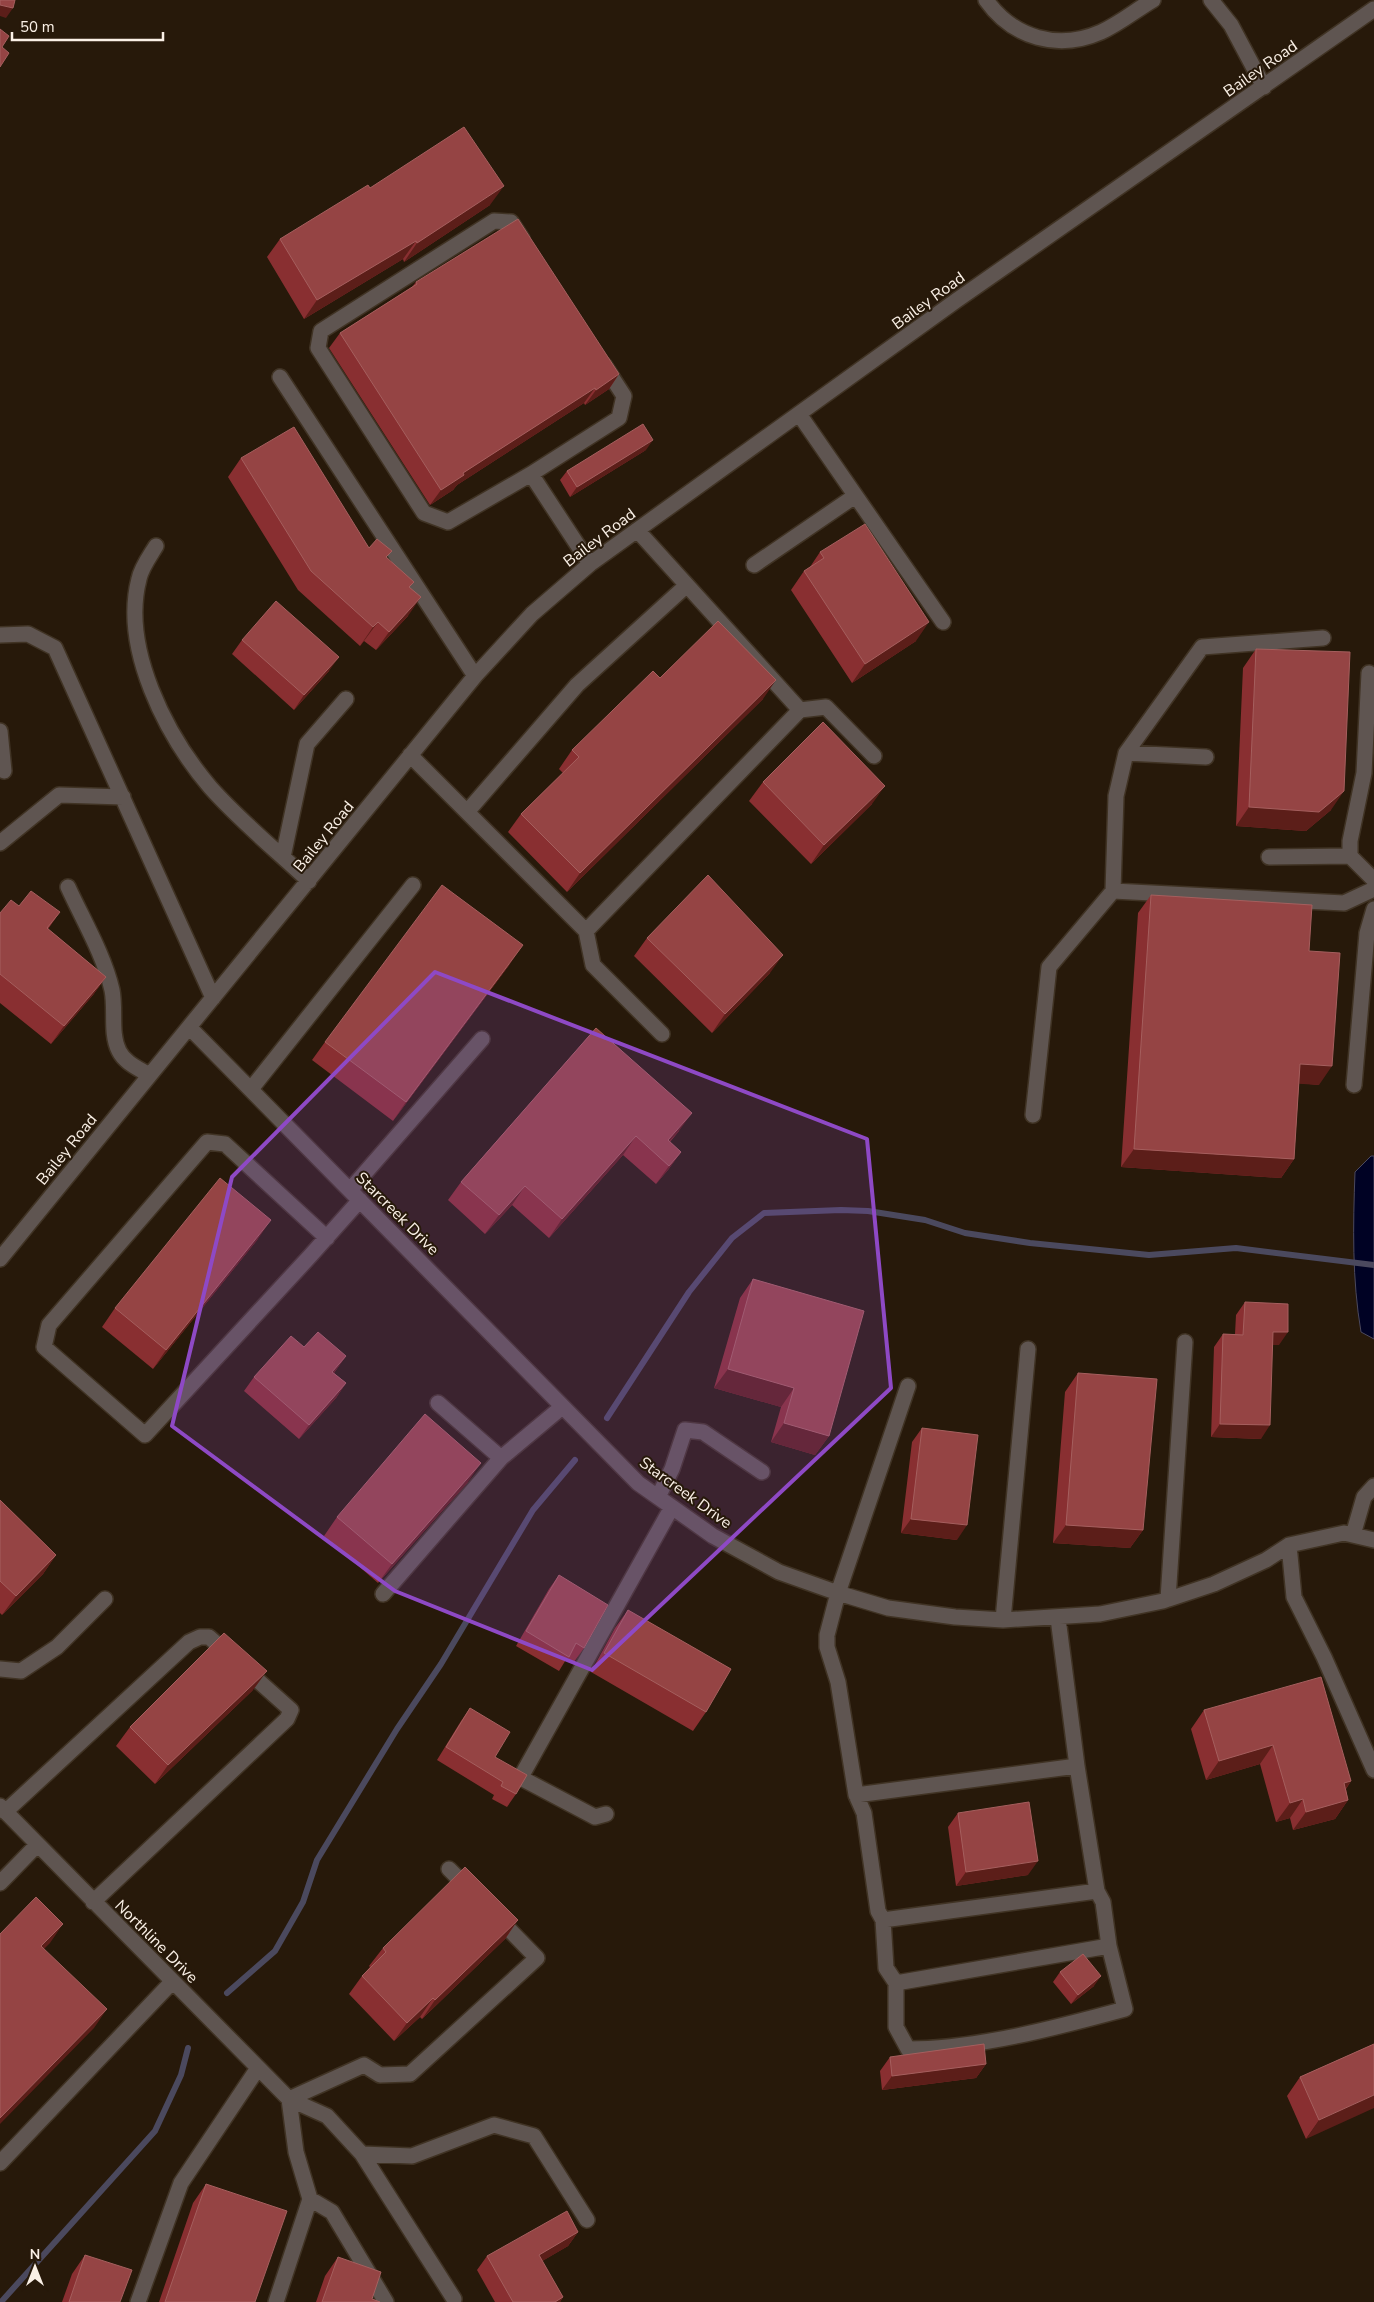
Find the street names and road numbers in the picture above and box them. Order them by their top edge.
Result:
street label: Bailey Road [1219,35,1302,102]
street label: Bailey Road [887,267,970,335]
street label: Bailey Road [559,503,640,572]
street label: Bailey Road [288,796,359,877]
street label: Bailey Road [31,1109,102,1190]
street label: Starcreek Drive [351,1167,444,1260]
street label: Starcreek Drive [635,1452,736,1534]
street label: Northline Drive [110,1895,203,1988]

